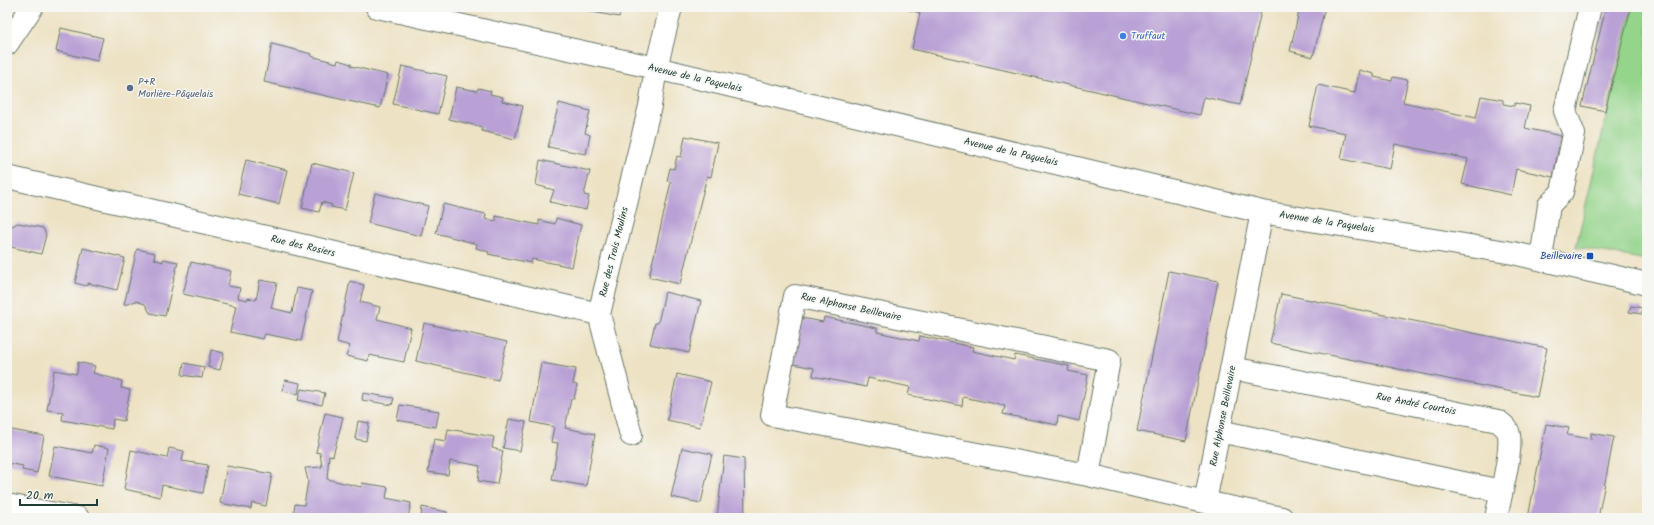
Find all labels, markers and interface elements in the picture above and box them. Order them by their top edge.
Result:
place label: Truffaut [1131,28,1165,44]
marker: Truffaut [1118,31,1128,41]
street label: Avenue de la Paquelais [646,59,744,97]
place label: P+R Morlière-Pâquelais [138,74,214,102]
marker: P+R Morlière-Pâquelais [125,83,135,93]
street label: Avenue de la Paquelais [962,133,1060,171]
street label: Rue des Trois Moulins [595,205,633,299]
street label: Avenue de la Paquelais [1278,207,1376,238]
street label: Rue des Rosiers [269,231,338,261]
place label: Beillevaire [1540,248,1583,264]
marker: Beillevaire [1585,251,1595,261]
street label: Rue Alphonse Beillevaire [799,289,903,326]
street label: Rue Alphonse Beillevaire [1205,364,1241,468]
street label: Rue André Courtois [1375,388,1458,420]
scale bar [20,481,97,507]
text: 20 m [26,486,54,505]

